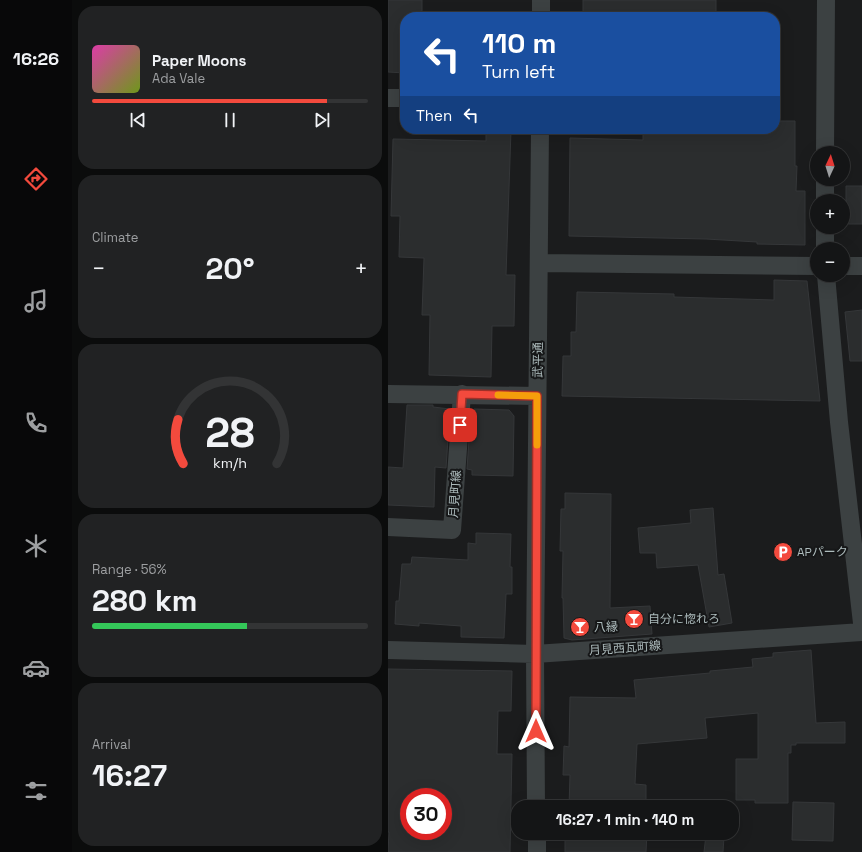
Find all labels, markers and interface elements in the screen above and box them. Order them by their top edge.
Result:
text: 110 m [482,25,556,61]
icon: left [416,28,468,80]
text: 16:26 [13,47,59,70]
text: Paper Moons [152,51,246,70]
text: Turn left [482,60,555,83]
text: Ada Vale [152,70,205,87]
icon: left [460,104,482,126]
text: Then [416,106,452,125]
icon: previous [127,109,149,131]
icon: pause [219,109,241,131]
icon: next [311,109,333,131]
north arrow [810,146,850,186]
map controls [810,146,850,282]
icon: directions [22,165,50,193]
button: + [810,194,850,234]
text: Climate [92,229,138,246]
button: − [810,242,850,282]
text: 20° [205,249,255,288]
text: − [92,254,106,282]
text: + [354,254,368,282]
icon: music [22,287,50,315]
street label: 武平通 [530,342,546,378]
text: 28 [205,406,255,459]
pin [443,408,477,442]
icon: phone [22,409,50,437]
icon: arrive [449,414,471,436]
text: km/h [213,454,247,472]
street label: 月見町線 [445,469,465,519]
icon: climate [22,532,50,560]
parking icon: APパーク [772,541,794,563]
place label: APパーク [797,544,848,560]
text: Range · 56% [92,561,167,578]
text: 280 km [92,581,197,620]
bar icon: 自分に惚れろ [623,608,645,630]
place label: 自分に惚れろ [648,611,720,627]
bar icon: 八縁 [569,616,591,638]
place label: 八縁 [594,619,618,635]
street label: 月見西瓦町線 [589,638,661,658]
icon: car [22,654,50,682]
position arrow [515,710,557,752]
text: Arrival [92,736,131,753]
text: 16:27 [92,756,167,795]
icon: filters [22,777,50,805]
speed limit sign: 30 [400,788,452,840]
text: 16:27 · 1 min · 140 m [556,810,694,829]

